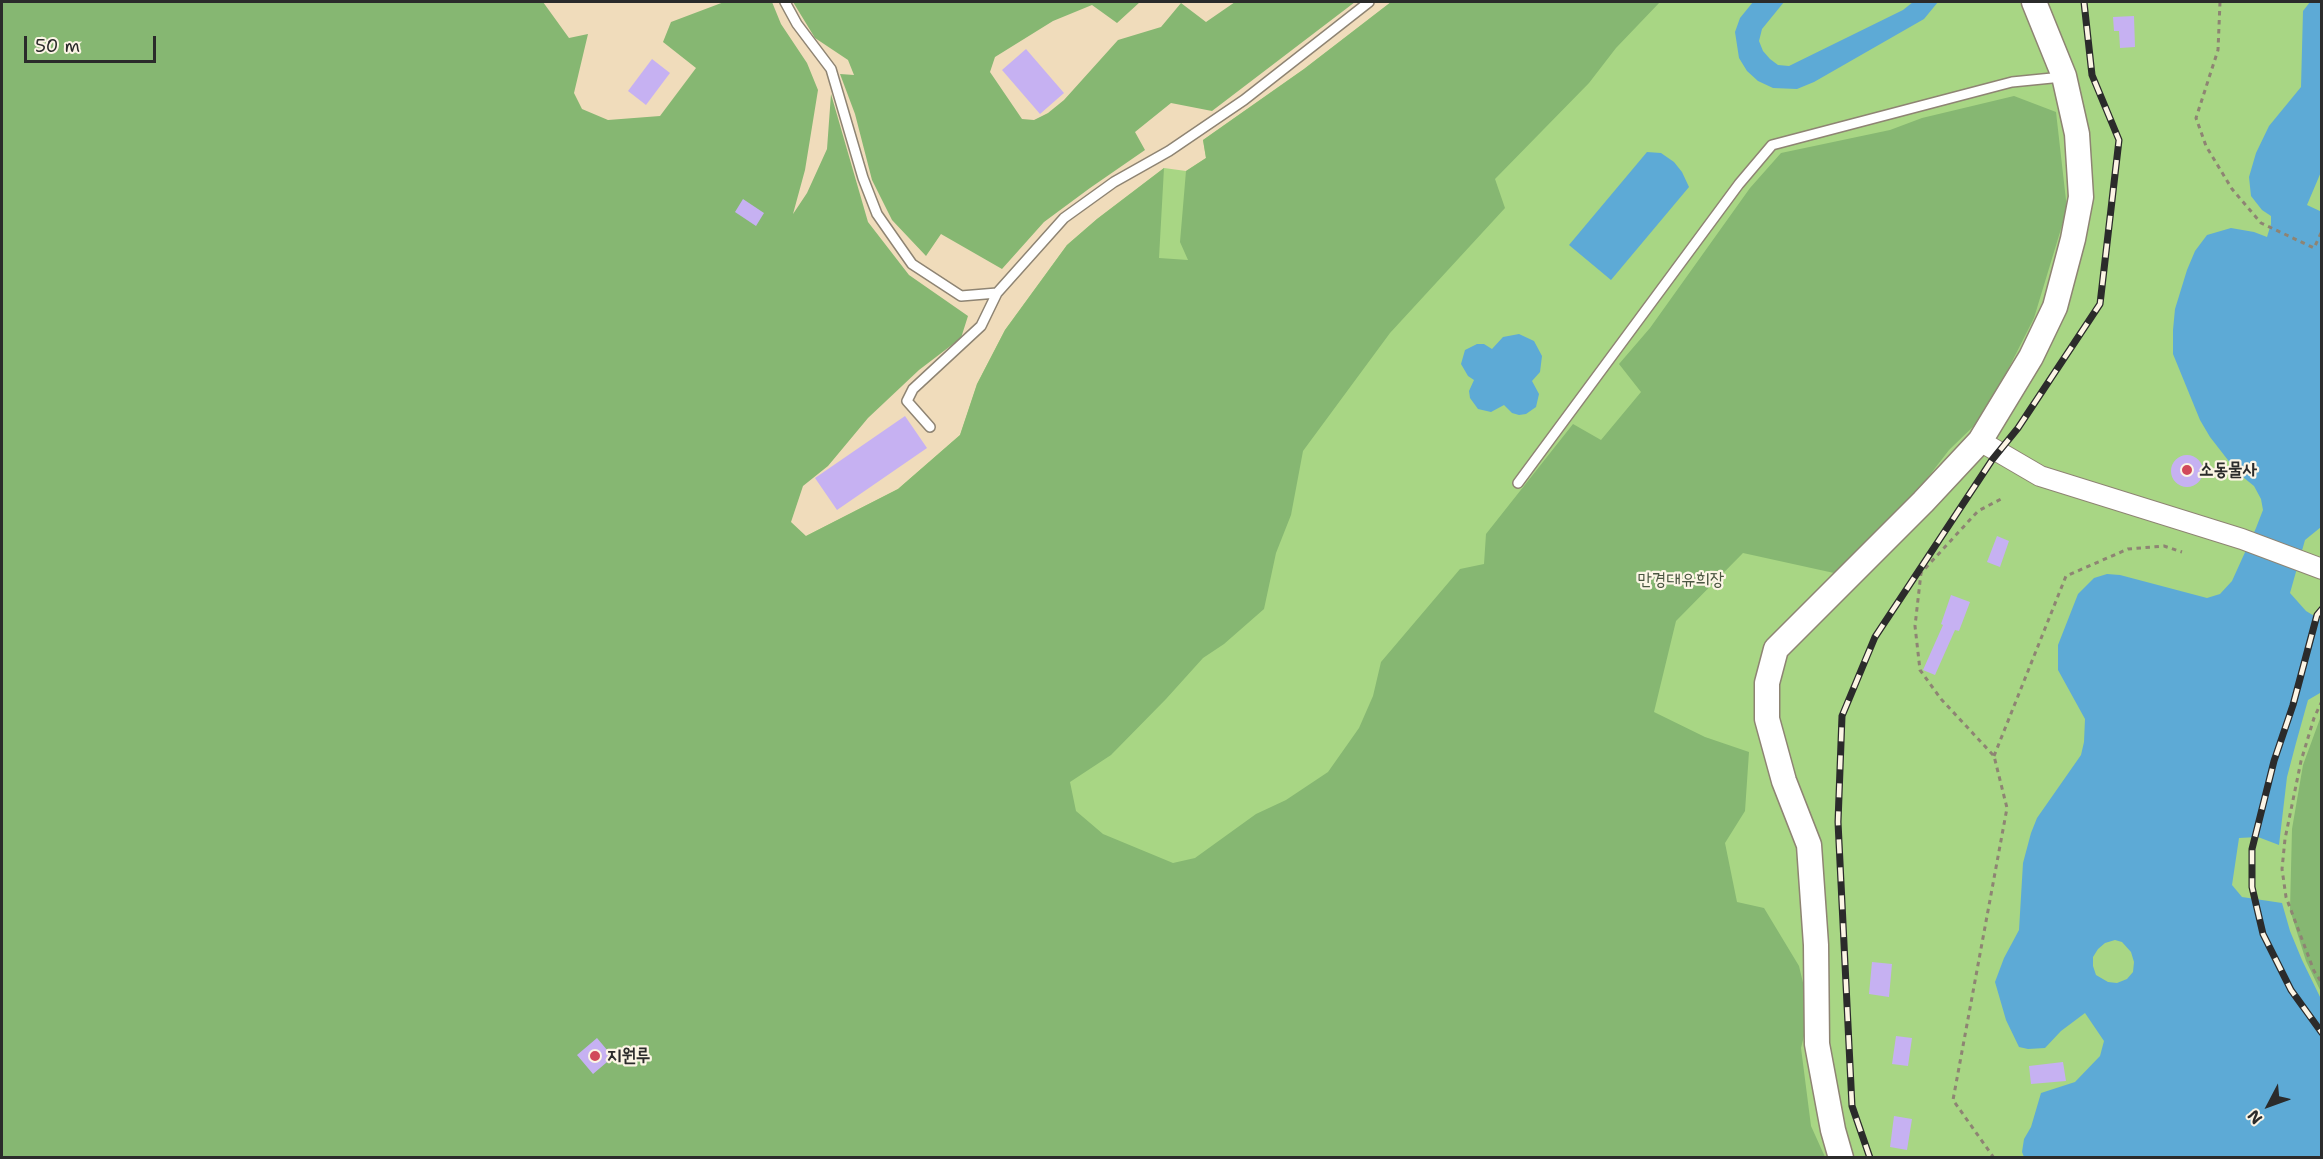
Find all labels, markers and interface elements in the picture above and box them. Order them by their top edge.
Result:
scale bar [27,24,159,62]
text: 50 m [35,34,80,58]
place label: 소동물사 [2199,459,2257,481]
marker: 소동물사 [2180,463,2194,477]
park label: 만경대유희장 [1638,569,1724,591]
place label: 지원루 [607,1045,650,1067]
marker: 지원루 [588,1049,602,1063]
north arrow [2239,1075,2299,1135]
text: N [2243,1105,2267,1129]

